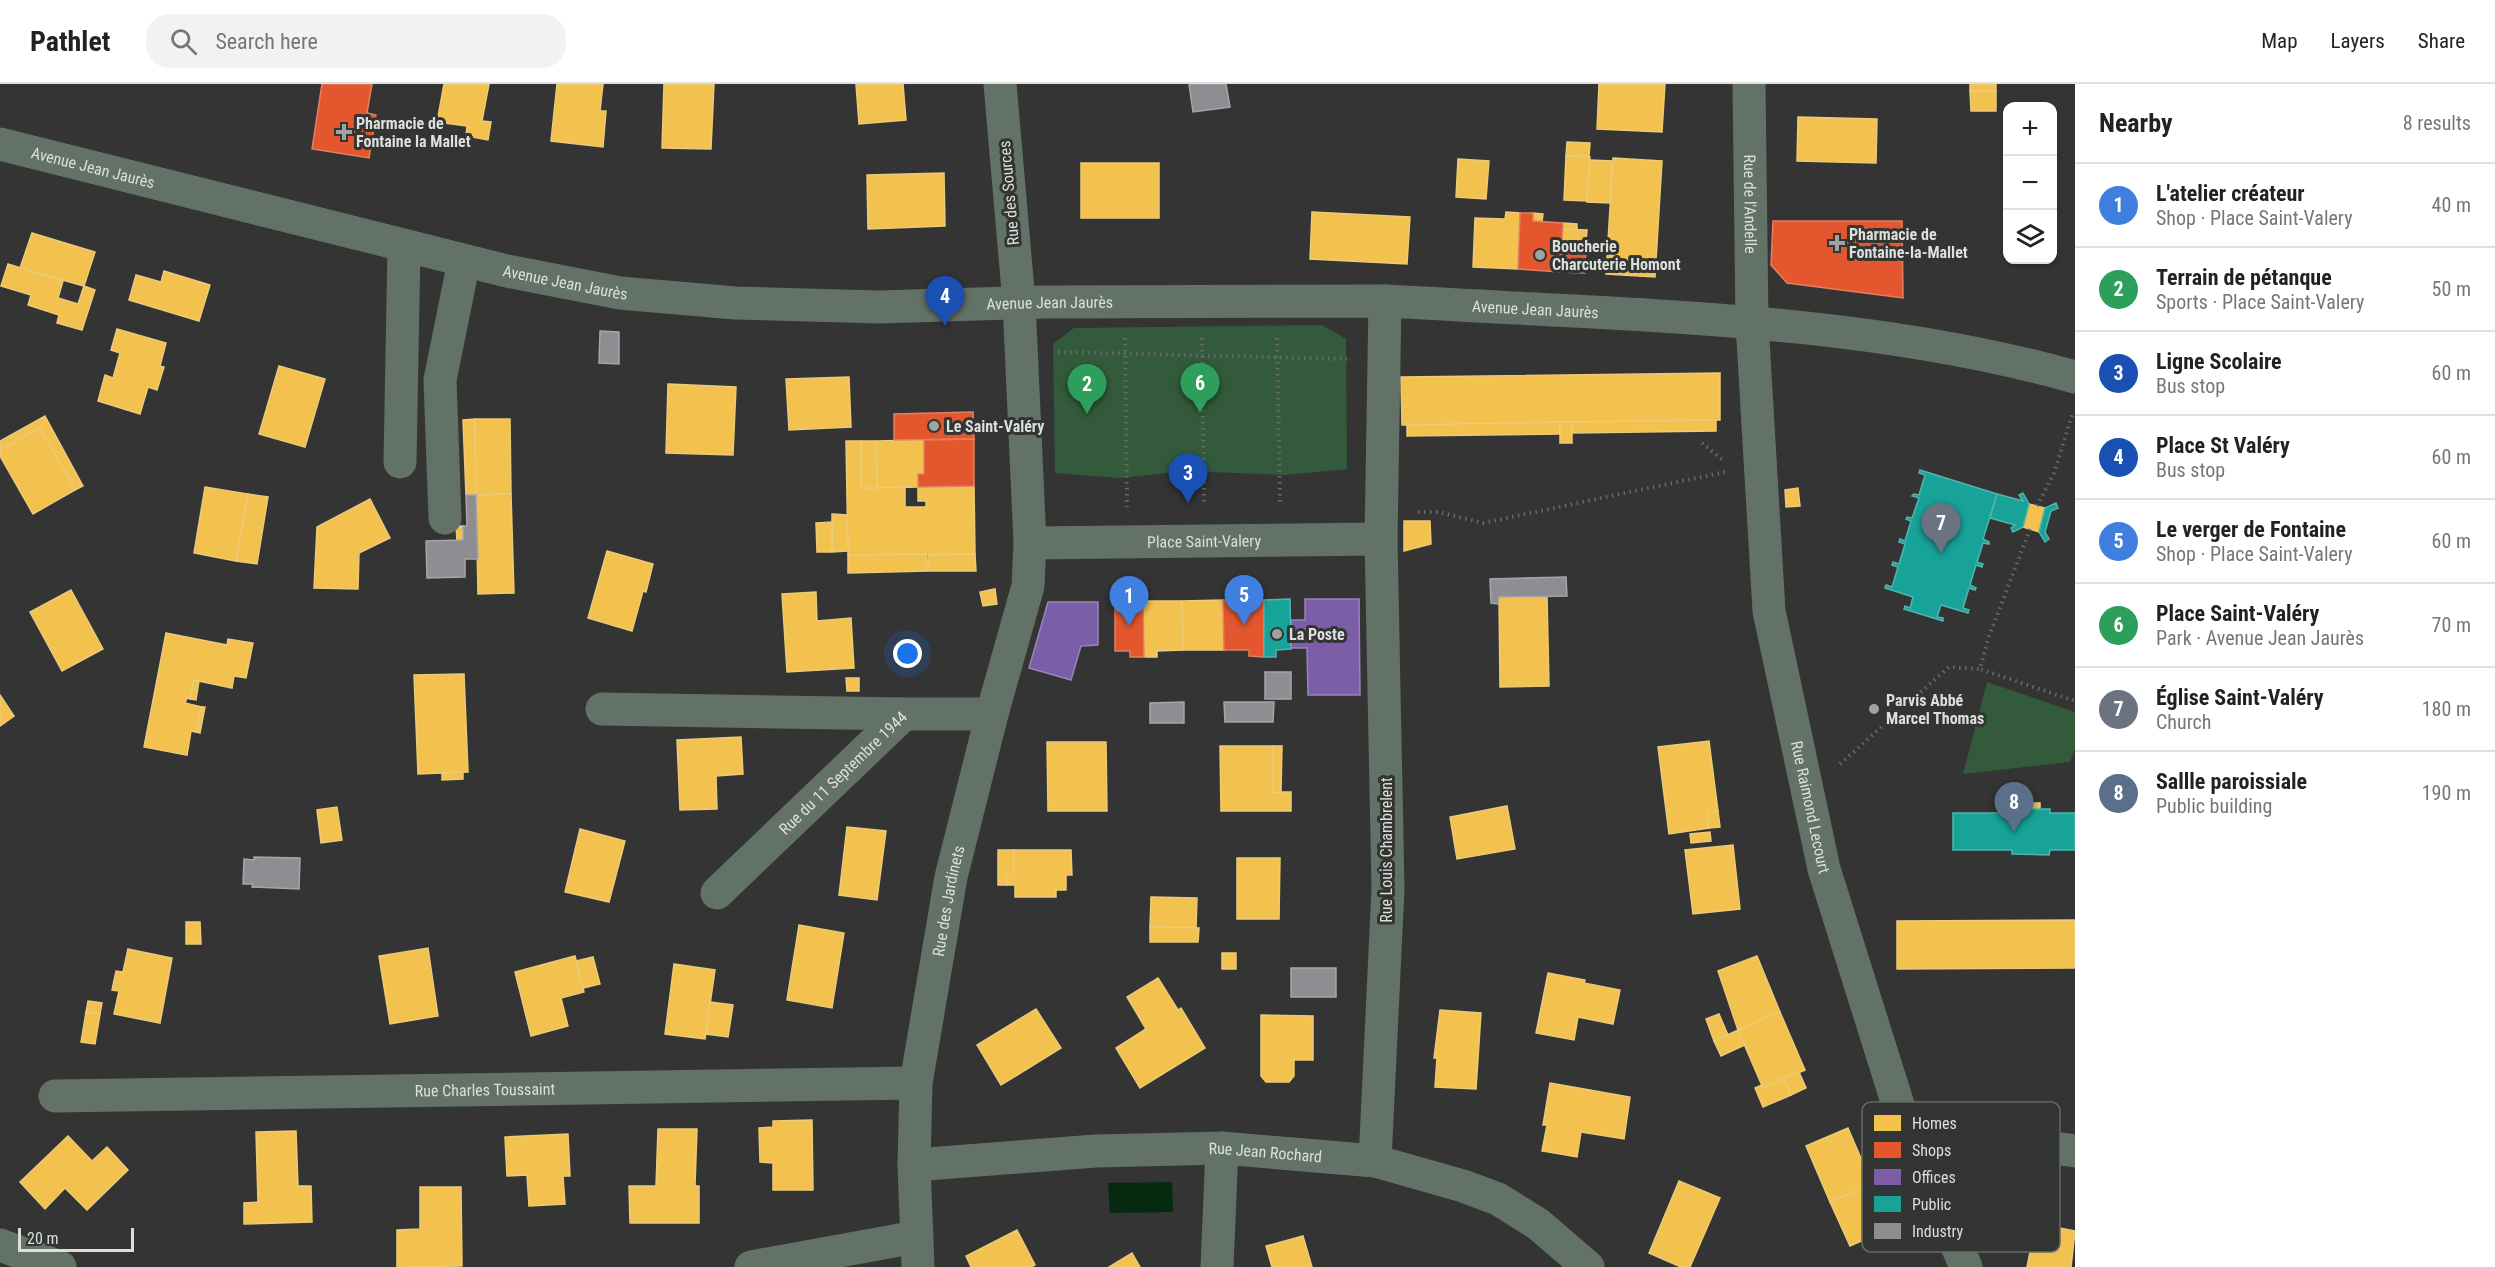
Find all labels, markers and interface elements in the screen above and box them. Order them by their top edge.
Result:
search box [146,14,566,68]
text: Pathlet [30,25,110,58]
icon: search [167,25,200,58]
text: Search here [215,29,318,54]
text: Map [2261,29,2298,53]
text: Layers [2331,29,2385,53]
text: Share [2418,29,2465,53]
map controls [2003,102,2057,264]
button: + [2003,102,2057,156]
text: Nearby [2099,108,2173,138]
text: 8 results [2403,111,2471,135]
place label: Pharmacie de Fontaine la Mallet [356,114,471,151]
marker: Pharmacie de Fontaine la Mallet [337,125,351,139]
street label: Rue des Sources [995,140,1023,246]
street label: Avenue Jean Jaurès [29,143,157,192]
street label: Rue de l'Andelle [1740,154,1761,254]
button: − [2003,156,2057,210]
text: L'atelier créateur [2156,181,2305,206]
text: 1 [2113,193,2124,217]
text: 40 m [2432,193,2471,217]
text: Shop · Place Saint-Valery [2156,206,2352,230]
button: layers [2003,210,2057,264]
place label: Pharmacie de Fontaine-la-Mallet [1849,225,1968,262]
marker: Pharmacie de Fontaine-la-Mallet [1830,236,1844,250]
place label: Boucherie Charcuterie Homont [1552,237,1681,274]
marker: Boucherie Charcuterie Homont [1533,248,1547,262]
street label: Avenue Jean Jaurès [501,261,628,303]
text: Terrain de pétanque [2156,265,2332,290]
pin: 4 [926,276,964,326]
text: 2 [2113,277,2124,301]
text: 50 m [2432,277,2471,301]
text: Sports · Place Saint-Valery [2156,290,2364,314]
street label: Avenue Jean Jaurès [986,292,1113,313]
street label: Avenue Jean Jaurès [1472,296,1599,322]
text: Ligne Scolaire [2156,349,2282,374]
text: 3 [2113,361,2124,385]
text: 60 m [2432,361,2471,385]
pin: 2 [1068,364,1106,414]
pin: 6 [1180,364,1220,413]
text: Bus stop [2156,374,2225,398]
place label: Le Saint-Valéry [946,417,1044,436]
marker: Le Saint-Valéry [927,419,941,433]
text: Place St Valéry [2156,433,2290,458]
text: 4 [2113,445,2124,469]
text: 60 m [2432,445,2471,469]
pin: 3 [1168,454,1208,503]
text: Bus stop [2156,458,2225,482]
pin: 7 [1922,504,1960,553]
text: Le verger de Fontaine [2156,517,2346,542]
text: 5 [2113,529,2124,553]
text: 60 m [2432,529,2471,553]
street label: Place Saint-Valery [1147,531,1261,551]
text: Shop · Place Saint-Valery [2156,542,2352,566]
pin: 1 [1110,576,1148,626]
pin: 5 [1224,576,1264,625]
text: Place Saint-Valéry [2156,601,2319,626]
text: 6 [2113,613,2124,637]
text: 70 m [2432,613,2471,637]
place label: La Poste [1289,625,1345,644]
text: Park · Avenue Jean Jaurès [2156,626,2364,650]
marker: La Poste [1270,627,1284,641]
your location [893,639,922,668]
text: Église Saint-Valéry [2156,685,2324,710]
place label: Parvis Abbé Marcel Thomas [1886,691,1984,728]
text: 7 [2113,697,2124,721]
text: 180 m [2422,697,2471,721]
marker: Parvis Abbé Marcel Thomas [1867,702,1881,716]
street label: Rue du 11 Septembre 1944 [775,707,911,838]
text: Church [2156,710,2211,734]
street label: Rue Raimond Lecourt [1787,739,1834,876]
text: Sallle paroissiale [2156,769,2307,794]
street label: Rue Louis Chambrelent [1377,777,1396,923]
text: 8 [2113,781,2124,805]
text: 190 m [2422,781,2471,805]
pin: 8 [1994,782,2034,832]
text: Public building [2156,794,2272,818]
street label: Rue des Jardinets [928,843,968,958]
street label: Rue Charles Toussaint [415,1079,556,1100]
legend [1862,1102,2060,1252]
text: Homes [1912,1114,1957,1133]
street label: Rue Jean Rochard [1208,1138,1323,1166]
text: Shops [1912,1141,1951,1160]
text: Offices [1912,1168,1956,1187]
text: Public [1912,1195,1951,1214]
text: Industry [1912,1222,1963,1241]
scale bar [18,1225,134,1252]
text: 20 m [27,1229,59,1248]

